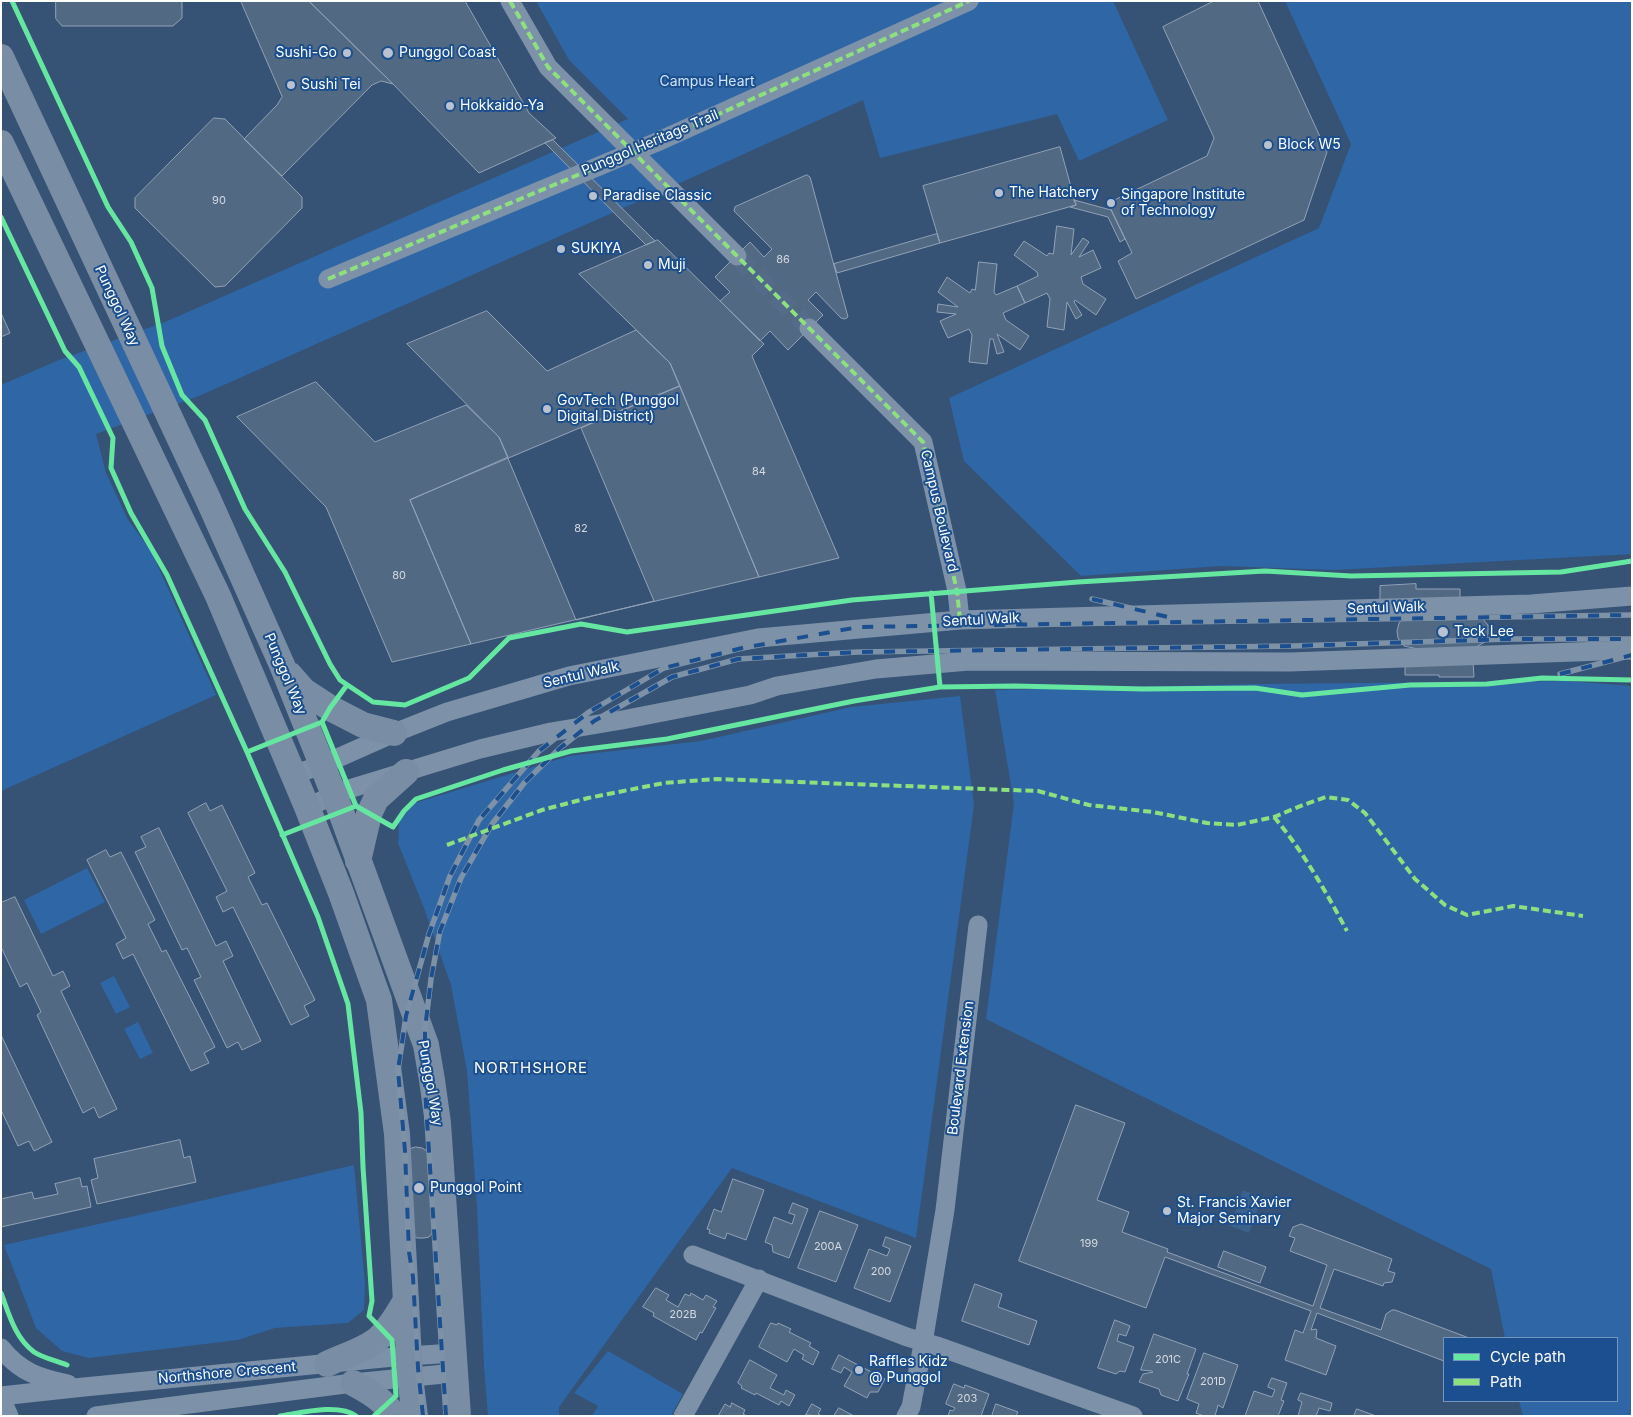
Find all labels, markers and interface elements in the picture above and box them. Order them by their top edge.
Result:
place label: Sushi-Go [275,45,337,61]
place label: Punggol Coast [399,45,496,61]
marker: Punggol Coast [381,46,395,60]
marker: Sushi-Go [341,47,353,59]
park label: Campus Heart [659,74,755,90]
place label: Sushi Tei [301,77,361,93]
marker: Sushi Tei [285,79,297,91]
place label: Hokkaido-Ya [460,98,544,114]
marker: Hokkaido-Ya [444,100,456,112]
street label: Punggol Heritage Trail [579,107,721,179]
place label: Block W5 [1278,137,1341,153]
marker: Block W5 [1262,139,1274,151]
place label: The Hatchery [1009,185,1099,201]
marker: The Hatchery [993,187,1005,199]
place label: Singapore Institute of Technology [1121,187,1245,220]
place label: Paradise Classic [603,188,712,204]
marker: Paradise Classic [587,190,599,202]
house number: 90 [212,194,226,208]
marker: Singapore Institute of Technology [1105,197,1117,209]
place label: SUKIYA [571,241,622,257]
marker: SUKIYA [555,243,567,255]
house number: 86 [776,253,790,267]
place label: Muji [658,257,686,273]
marker: Muji [642,259,654,271]
street label: Punggol Way [91,263,143,349]
place label: GovTech (Punggol Digital District) [557,393,679,426]
marker: GovTech (Punggol Digital District) [541,403,553,415]
street label: Campus Boulevard [917,448,961,574]
house number: 84 [752,465,766,479]
house number: 82 [574,522,588,536]
house number: 80 [392,569,406,583]
street label: Sentul Walk [1347,598,1425,618]
street label: Sentul Walk [942,610,1020,630]
place label: Teck Lee [1454,624,1514,640]
marker: Teck Lee [1436,625,1450,639]
street label: Punggol Way [260,631,310,717]
street label: Sentul Walk [541,658,621,692]
street label: Boulevard Extension [944,1000,978,1136]
street label: Punggol Way [414,1039,446,1127]
district label: NORTHSHORE [473,1059,589,1077]
place label: Punggol Point [430,1180,522,1196]
marker: Punggol Point [412,1181,426,1195]
place label: St. Francis Xavier Major Seminary [1177,1195,1292,1228]
marker: St. Francis Xavier Major Seminary [1161,1205,1173,1217]
house number: 199 [1080,1237,1098,1251]
house number: 200A [814,1240,842,1254]
house number: 200 [871,1265,891,1279]
house number: 202B [669,1308,697,1322]
legend [1443,1337,1618,1402]
text: Cycle path [1490,1347,1566,1366]
house number: 201C [1155,1353,1181,1367]
place label: Raffles Kidz @ Punggol [869,1354,948,1386]
street label: Northshore Crescent [157,1359,297,1387]
marker: Raffles Kidz @ Punggol [853,1364,865,1376]
text: Path [1490,1372,1522,1391]
house number: 201D [1200,1375,1226,1389]
house number: 203 [957,1392,977,1406]

